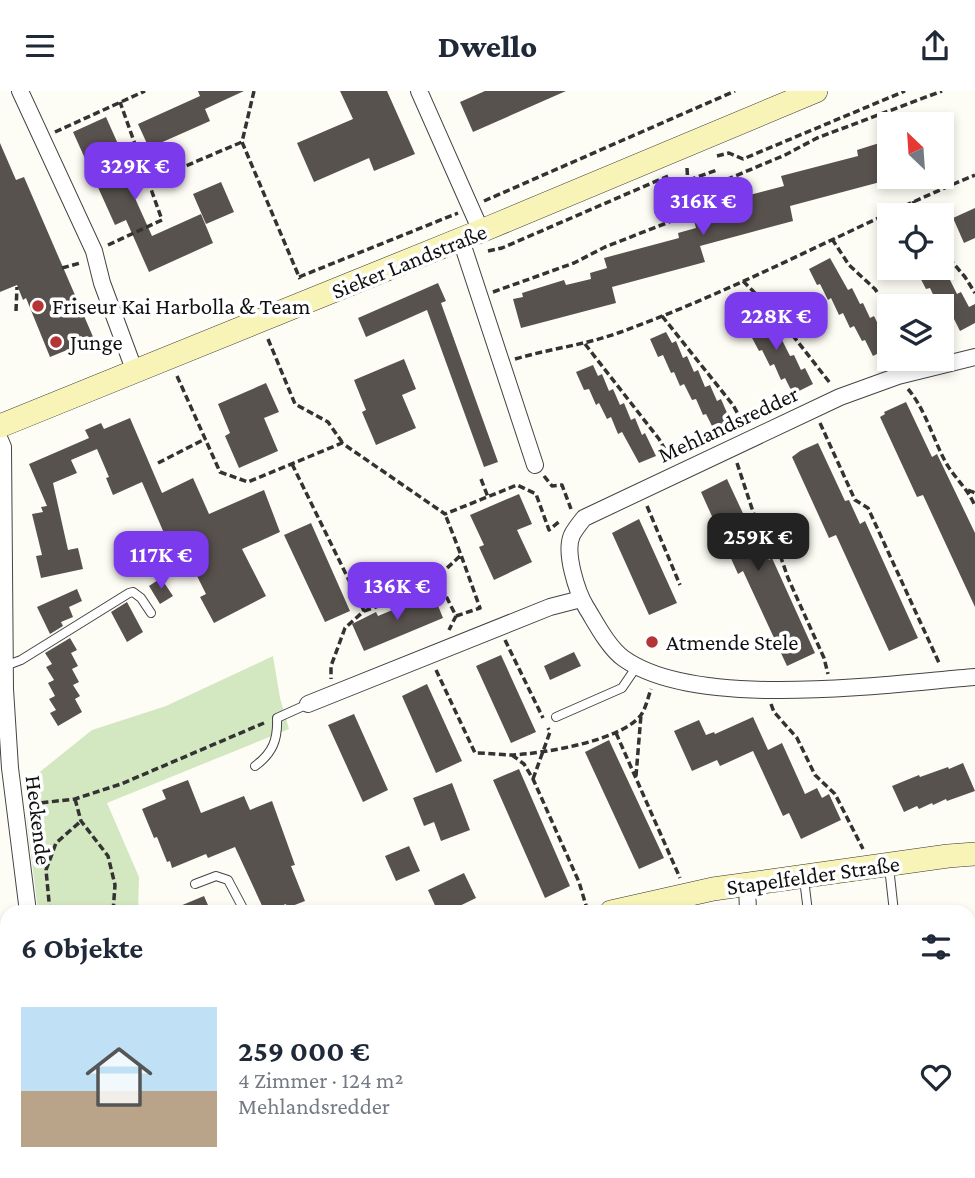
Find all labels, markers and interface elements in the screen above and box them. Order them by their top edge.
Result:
icon: menu [21,27,59,65]
icon: share [916,27,954,65]
text: Dwello [438,28,537,64]
north arrow [877,112,954,189]
map controls [877,112,954,371]
pin: 329K € [78,143,192,202]
text: 329K € [100,152,170,178]
pin: 316K € [646,177,760,237]
text: 316K € [670,187,736,213]
button: locate [877,203,954,280]
street label: Sieker Landstraße [328,218,490,304]
place label: Friseur Kai Harbolla & Team [52,293,310,319]
pin: 228K € [719,293,833,352]
button: layers [877,294,954,371]
marker: Friseur Kai Harbolla & Team [30,298,46,314]
text: 228K € [741,302,811,328]
place label: Junge [68,329,123,355]
marker: Junge [48,334,64,350]
street label: Mehlandsredder [654,380,802,468]
pin: 259K € [701,513,815,573]
text: 259K € [723,523,793,549]
pin: 117K € [104,531,218,591]
text: 117K € [130,541,192,567]
pin: 136K € [340,563,454,622]
text: 136K € [364,572,430,598]
place label: Atmende Stele [666,629,798,655]
marker: Atmende Stele [644,634,660,650]
street label: Heckende [21,774,57,866]
street label: Stapelfelder Straße [725,850,901,900]
icon: filters [917,928,955,966]
text: 6 Objekte [21,931,143,964]
text: 259 000 € [238,1034,370,1067]
icon: home [77,1035,161,1119]
icon: heart [917,1058,955,1096]
text: 4 Zimmer · 124 m² [238,1067,404,1093]
text: Mehlandsredder [238,1093,390,1119]

